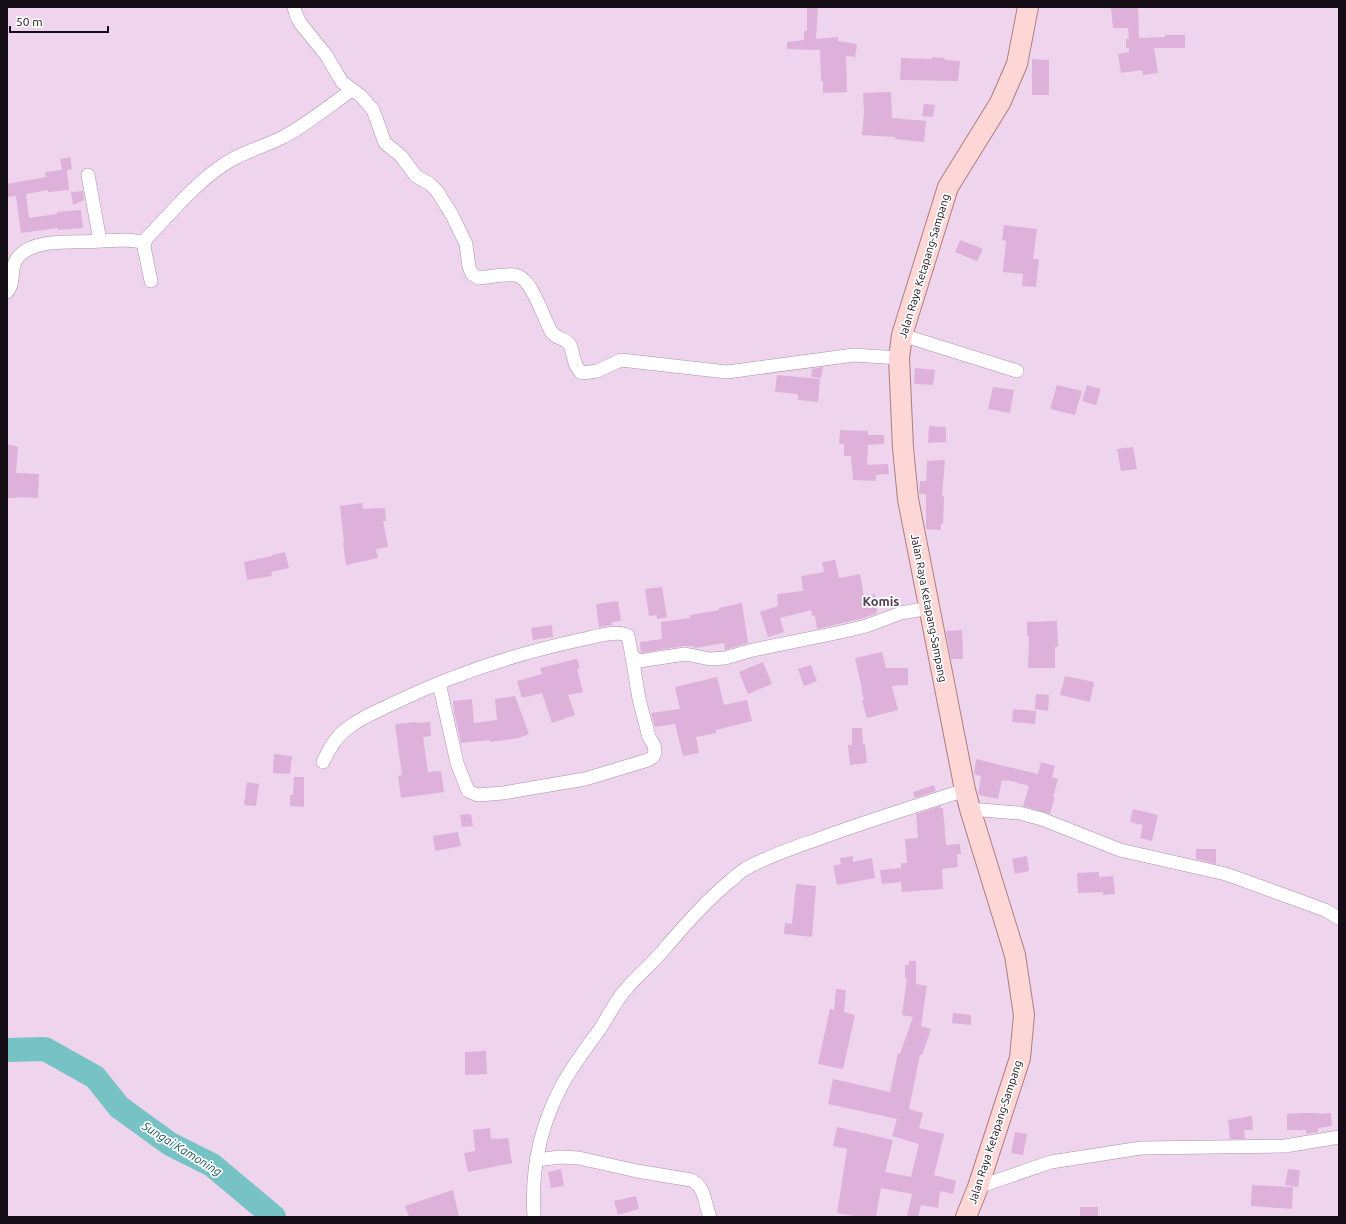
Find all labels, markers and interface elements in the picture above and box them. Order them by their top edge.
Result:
scale bar [10,8,108,34]
text: 50 m [16,15,43,28]
street label: Jalan Raya Ketapang-Sampang [896,192,952,340]
street label: Jalan Raya Ketapang-Sampang [909,533,949,683]
district label: Komis [863,594,900,608]
street label: Jalan Raya Ketapang-Sampang [966,1059,1024,1205]
water label: Sungai Kamoning [139,1118,225,1178]

